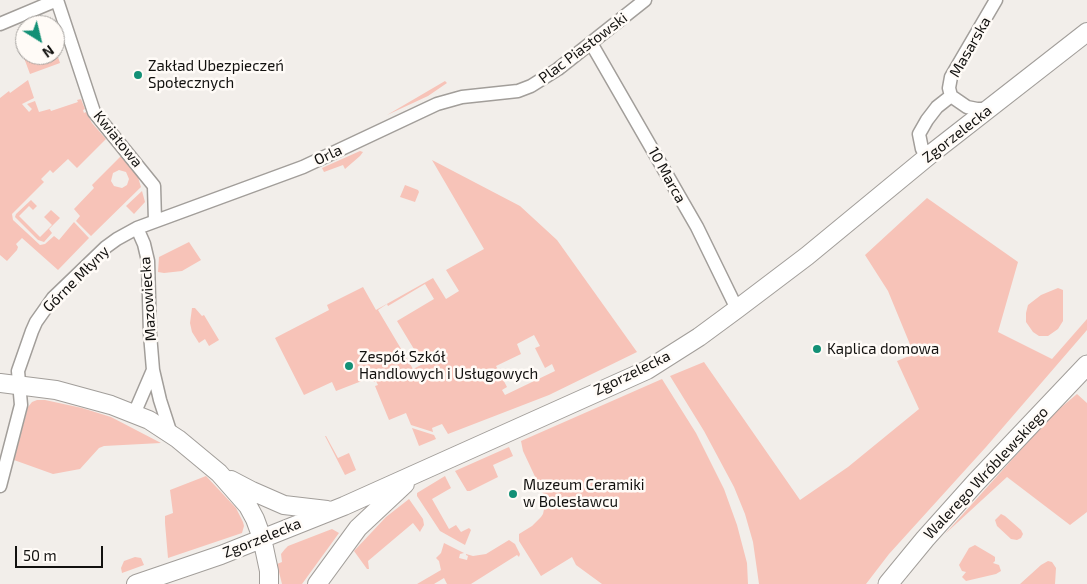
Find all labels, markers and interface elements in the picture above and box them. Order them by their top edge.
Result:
street label: Plac Piastowski [535,9,631,87]
street label: Masarska [946,14,994,80]
north arrow [15,15,65,65]
text: N [39,42,58,62]
place label: Zakład Ubezpieczeń Społecznych [148,57,284,92]
marker: Zakład Ubezpieczeń Społecznych [132,69,144,81]
street label: Zgorzelecka [919,101,995,167]
street label: Kwiatowa [90,107,146,171]
street label: Orla [311,141,345,169]
street label: 10 Marca [644,144,690,206]
street label: Górne Młyny [39,242,113,316]
street label: Mazowiecka [136,256,160,342]
place label: Kaplica domowa [827,340,939,358]
marker: Kaplica domowa [811,343,823,355]
street label: Zgorzelecka [591,347,673,399]
place label: Zespół Szkół Handlowych i Usługowych [359,348,538,383]
marker: Zespół Szkół Handlowych i Usługowych [343,360,355,372]
street label: Walerego Wróblewskiego [920,403,1052,543]
place label: Muzeum Ceramiki w Bolesławcu [523,476,644,511]
marker: Muzeum Ceramiki w Bolesławcu [507,488,519,500]
street label: Zgorzelecka [220,514,304,562]
scale bar [18,536,105,568]
text: 50 m [23,546,57,564]

